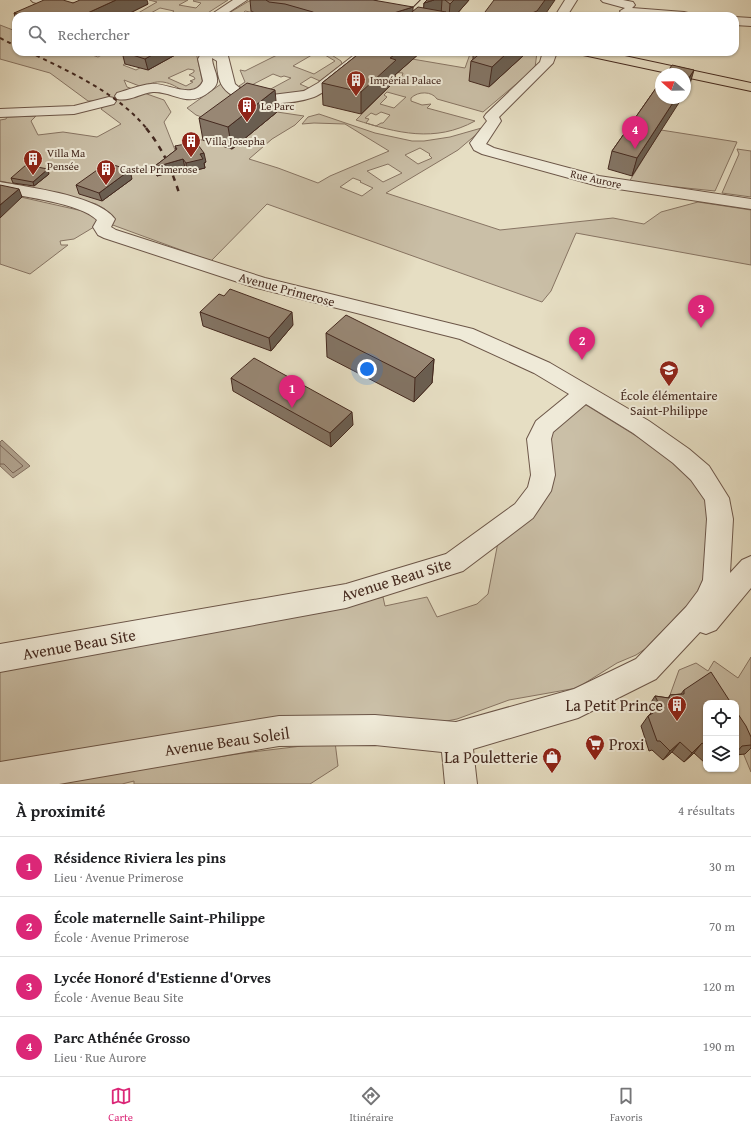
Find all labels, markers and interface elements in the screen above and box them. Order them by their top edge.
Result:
search box [12,12,739,56]
icon: search [26,23,48,45]
text: Rechercher [58,24,130,45]
north arrow [655,68,691,104]
building icon: Impérial Palace [345,69,367,97]
place label: Impérial Palace [370,72,441,88]
building icon: Le Parc [236,95,258,123]
place label: Le Parc [261,98,294,114]
pin: 4 [622,116,648,149]
building icon: Villa Josepha [180,130,202,158]
place label: Villa Josepha [205,133,266,149]
place label: Villa Ma Pensée [47,145,86,174]
building icon: Villa Ma Pensée [22,148,44,176]
building icon: Castel Primerose [95,158,117,186]
place label: Castel Primerose [120,161,197,177]
street label: Rue Aurore [569,165,623,193]
street label: Avenue Primerose [237,268,337,311]
pin: 3 [688,295,714,328]
pin: 2 [569,327,595,360]
your location [357,359,377,379]
school or university icon: École élémentaire Saint-Philippe [658,359,680,387]
pin: 1 [279,375,305,408]
place label: École élémentaire Saint-Philippe [620,386,718,420]
street label: Avenue Beau Site [338,551,454,607]
street label: Avenue Beau Site [21,622,137,666]
place label: La Petit Prince [565,693,663,717]
building icon: La Petit Prince [666,694,688,722]
map controls [703,700,739,772]
button: locate [703,700,739,736]
street label: Avenue Beau Soleil [163,720,292,762]
place label: Proxi [609,732,645,756]
supermarket icon: Proxi [584,733,606,761]
button: layers [703,736,739,772]
place label: La Pouletterie [444,745,538,769]
shop icon: La Pouletterie [541,746,563,774]
text: À proximité [16,798,105,823]
text: 4 résultats [678,801,735,820]
text: Résidence Riviera les pins [54,847,226,868]
text: 1 [26,857,32,876]
text: 30 m [709,857,735,876]
text: Lieu · Avenue Primerose [54,868,184,887]
text: École maternelle Saint-Philippe [54,907,265,928]
text: 2 [26,917,32,936]
text: 70 m [709,917,735,936]
text: École · Avenue Primerose [54,928,189,947]
text: Lycée Honoré d'Estienne d'Orves [54,967,271,988]
text: 3 [26,977,32,996]
text: 120 m [703,977,735,996]
text: École · Avenue Beau Site [54,988,184,1007]
text: Parc Athénée Grosso [54,1027,190,1048]
text: 4 [26,1037,32,1056]
text: 190 m [703,1037,735,1056]
text: Lieu · Rue Aurore [54,1048,146,1067]
tab: Carte [108,1085,133,1125]
tab: Itinéraire [349,1085,393,1125]
tab: Favoris [610,1085,643,1125]

